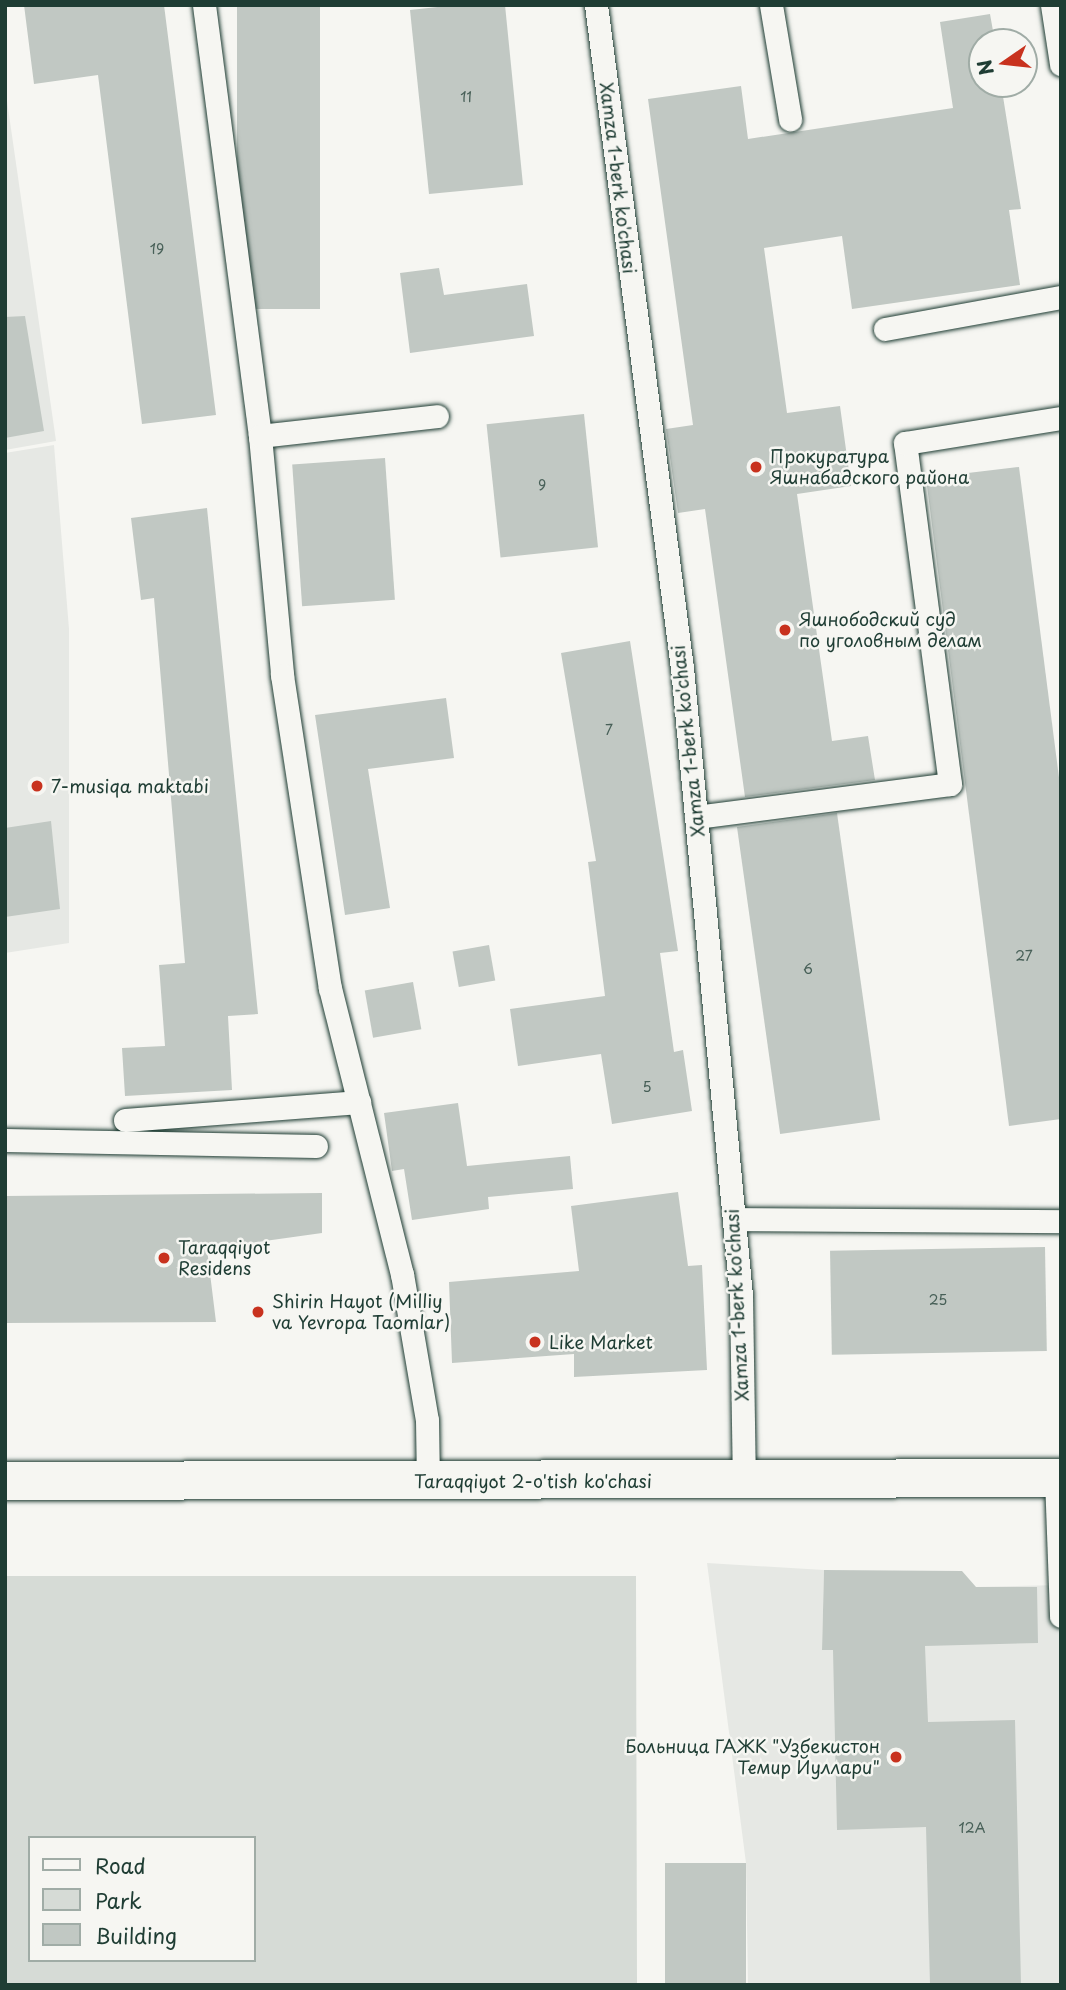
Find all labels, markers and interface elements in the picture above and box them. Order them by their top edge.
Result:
north arrow [968,28,1038,98]
text: N [969,57,1000,78]
street label: Xamza 1-berk ko'chasi [596,81,640,275]
house number: 11 [460,89,472,105]
house number: 19 [150,241,164,257]
place label: Прокуратура Яшнабадского района [770,446,970,489]
marker: Прокуратура Яшнабадского района [748,459,764,475]
house number: 9 [538,477,546,493]
place label: Яшнободский суд по уголовным делам [799,609,984,652]
marker: Яшнободский суд по уголовным делам [777,622,793,638]
street label: Xamza 1-berk ko'chasi [667,644,709,838]
house number: 7 [605,722,613,738]
place label: 7-musiqa maktabi [51,775,210,797]
marker: 7-musiqa maktabi [29,778,45,794]
house number: 27 [1015,948,1033,964]
house number: 6 [803,961,813,977]
house number: 5 [642,1079,652,1095]
street label: Xamza 1-berk ko'chasi [721,1208,753,1402]
place label: Taraqqiyot Residens [178,1237,270,1280]
marker: Taraqqiyot Residens [156,1250,172,1266]
place label: Shirin Hayot (Milliy va Yevropa Taomlar) [272,1291,451,1334]
house number: 25 [929,1292,947,1308]
marker: Shirin Hayot (Milliy va Yevropa Taomlar) [250,1304,266,1320]
place label: Like Market [549,1331,653,1353]
marker: Like Market [527,1334,543,1350]
street label: Taraqqiyot 2-o'tish ko'chasi [414,1470,652,1492]
place label: Больница ГАЖК "Узбекистон Темир Йуллари" [624,1736,880,1778]
marker: Больница ГАЖК "Узбекистон Темир Йуллари" [886,1747,906,1767]
house number: 12А [959,1820,985,1836]
legend [28,1836,256,1962]
text: Road [95,1849,146,1881]
text: Park [95,1884,142,1916]
text: Building [95,1919,177,1951]

